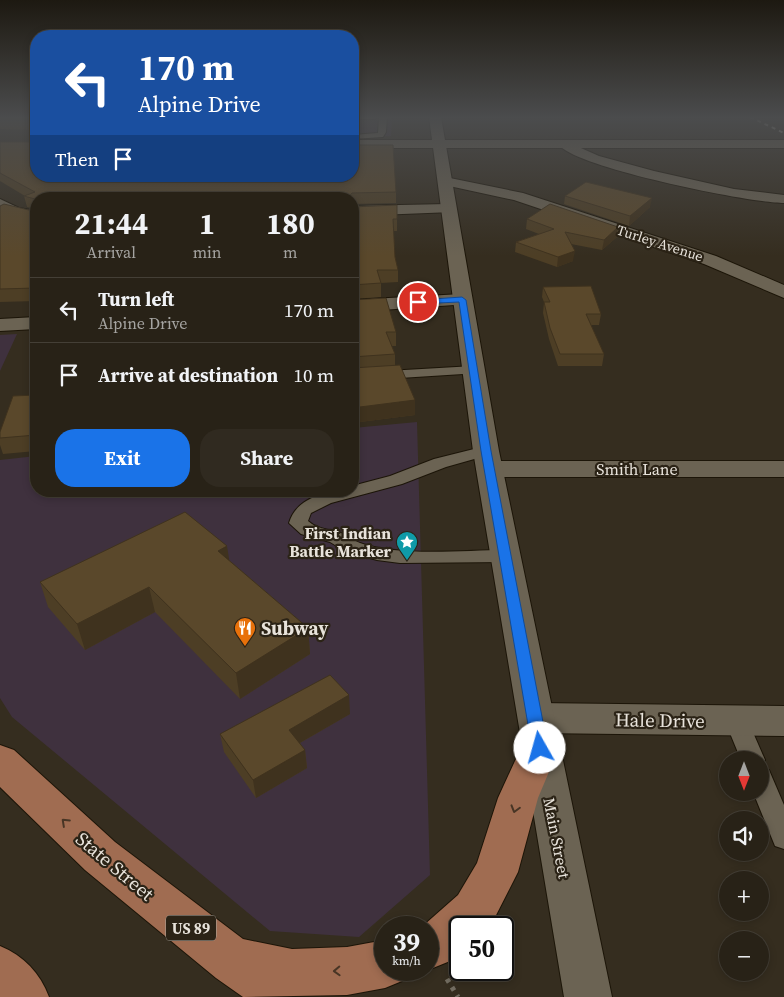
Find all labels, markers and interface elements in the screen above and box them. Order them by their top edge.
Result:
text: 170 m [138,44,234,92]
icon: left [55,50,120,115]
text: Alpine Drive [138,89,261,119]
icon: arrive [109,145,137,173]
text: Then [55,146,99,172]
text: 21:44 [74,203,148,244]
text: 1 [199,203,215,244]
text: 180 [266,203,315,244]
street label: Turley Avenue [614,220,706,266]
text: Arrival [87,241,136,263]
text: min [193,241,222,263]
text: m [283,241,297,263]
pin [397,281,439,323]
text: Turn left [98,286,174,312]
icon: arrive [404,288,432,316]
icon: left [55,296,83,324]
text: 170 m [284,297,334,323]
text: Alpine Drive [98,312,187,334]
icon: arrive [55,361,83,389]
text: Arrive at destination [98,362,278,388]
text: 10 m [293,362,334,388]
button: Exit [55,429,190,487]
button: Share [200,429,334,487]
street label: Smith Lane [596,458,678,480]
place label: First Indian Battle Marker [289,522,392,562]
place icon: First Indian Battle Marker [395,530,419,561]
place label: Subway [261,615,329,641]
restaurant icon: Subway [233,616,257,647]
street label: Hale Drive [615,706,705,734]
position arrow [513,721,565,773]
north arrow [719,751,769,801]
map controls [719,751,769,981]
street label: Main Street [538,796,576,881]
one-way arrow [510,804,520,812]
button: sound [719,811,769,861]
one-way arrow [61,819,70,828]
street label: State Street [70,826,160,907]
button: + [719,871,769,921]
road number: US 89 [166,916,216,940]
speed limit sign: 50 [449,916,514,981]
text: 39 [393,925,420,959]
button: − [719,931,769,981]
text: km/h [392,953,421,969]
one-way arrow [333,966,341,977]

